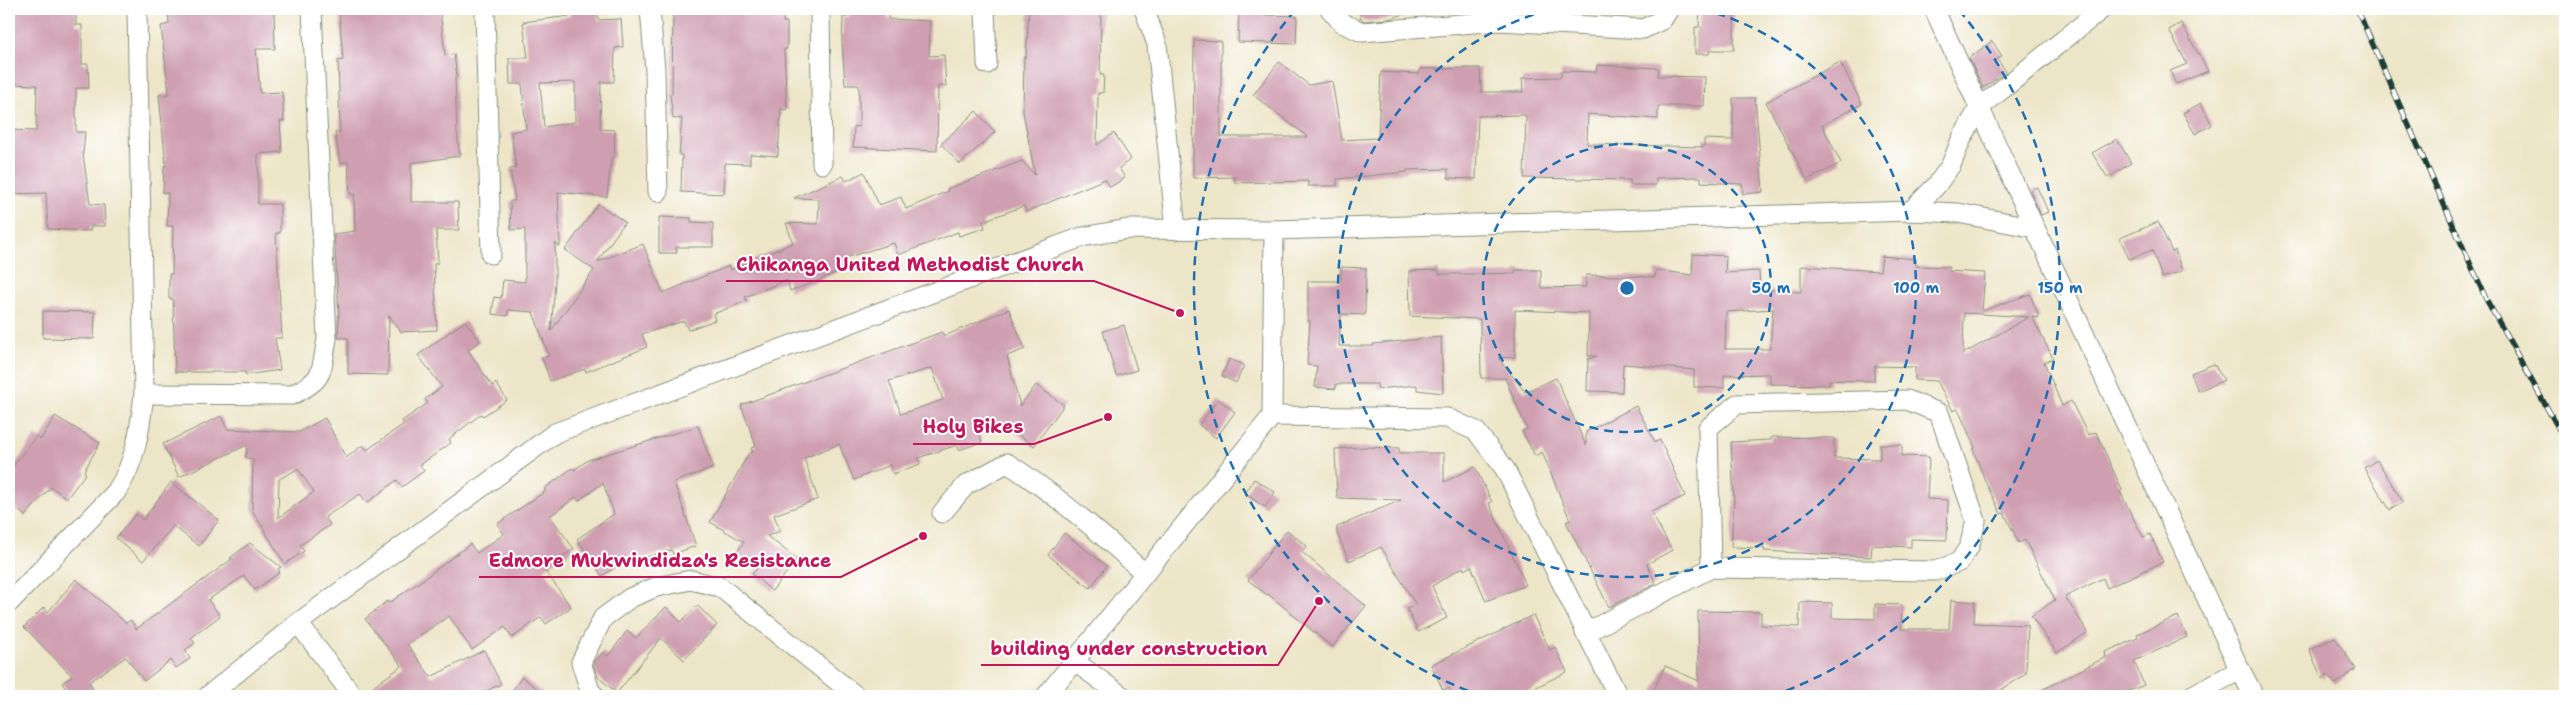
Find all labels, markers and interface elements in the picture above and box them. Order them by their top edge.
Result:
callout: Chikanga United Methodist Church [726,247,1094,281]
text: Chikanga United Methodist Church [736,252,1084,277]
text: 50 m [1752,278,1791,298]
text: 100 m [1893,278,1939,298]
text: 150 m [2037,278,2083,298]
centre of rings [1618,279,1636,297]
callout: Holy Bikes [913,410,1034,444]
text: Holy Bikes [923,414,1023,439]
callout: Edmore Mukwindidza's Resistance [479,543,841,577]
text: Edmore Mukwindidza's Resistance [489,548,831,573]
callout: building under construction [981,631,1278,665]
text: building under construction [991,636,1268,661]

